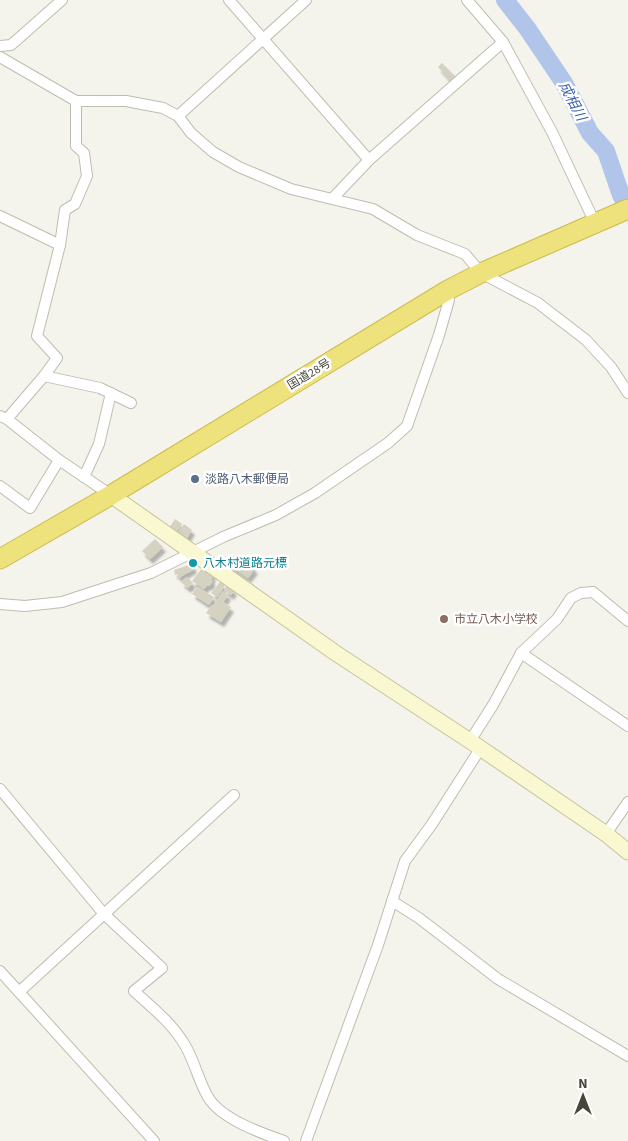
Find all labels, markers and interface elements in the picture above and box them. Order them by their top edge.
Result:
water label: 成相川 [553,78,592,126]
street label: 国道28号 [284,355,334,394]
place label: 淡路八木郵便局 [205,471,289,488]
marker: 淡路八木郵便局 [189,473,201,485]
place label: 八木村道路元標 [203,555,287,572]
marker: 八木村道路元標 [187,557,199,569]
place label: 市立八木小学校 [454,611,538,628]
marker: 市立八木小学校 [438,613,450,625]
north arrow [558,1071,608,1121]
text: N [578,1074,588,1094]

